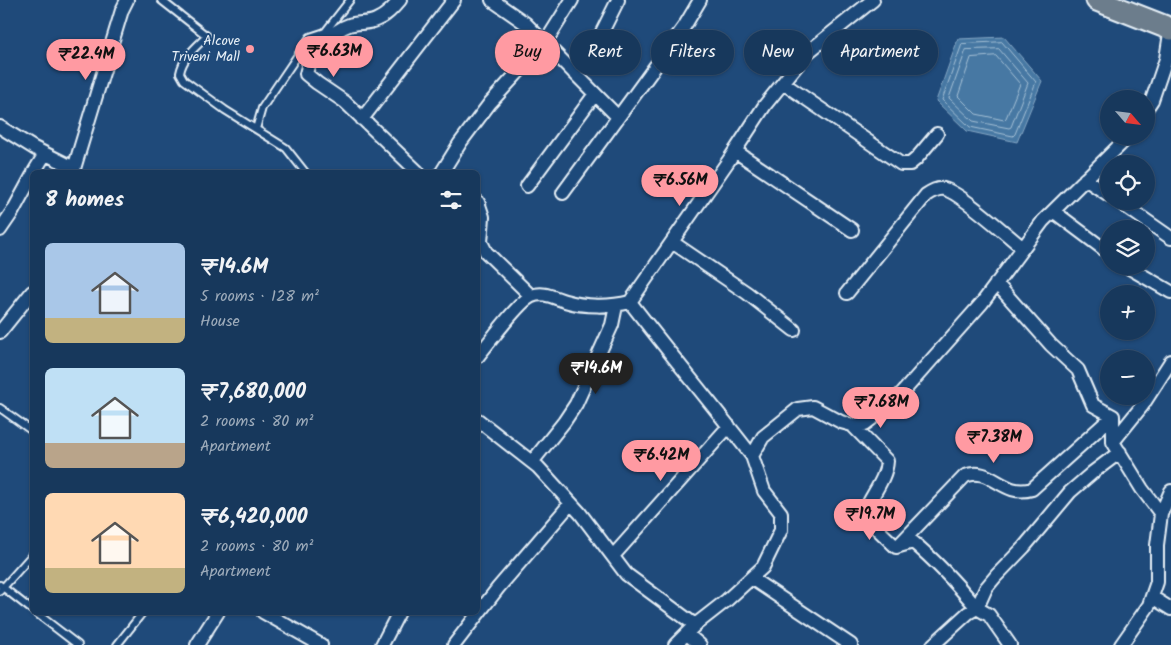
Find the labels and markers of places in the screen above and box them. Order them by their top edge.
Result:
place label: Alcove Triveni Mall [171,30,241,68]
pin: ₹6.63M [293,36,375,78]
pin: ₹22.4M [45,38,127,81]
marker: Alcove Triveni Mall [244,43,256,55]
pin: ₹6.56M [639,164,721,207]
pin: ₹14.6M [555,352,637,395]
pin: ₹7.68M [840,386,922,429]
pin: ₹7.38M [953,422,1035,464]
pin: ₹6.42M [620,440,702,482]
pin: ₹19.7M [829,498,911,541]

